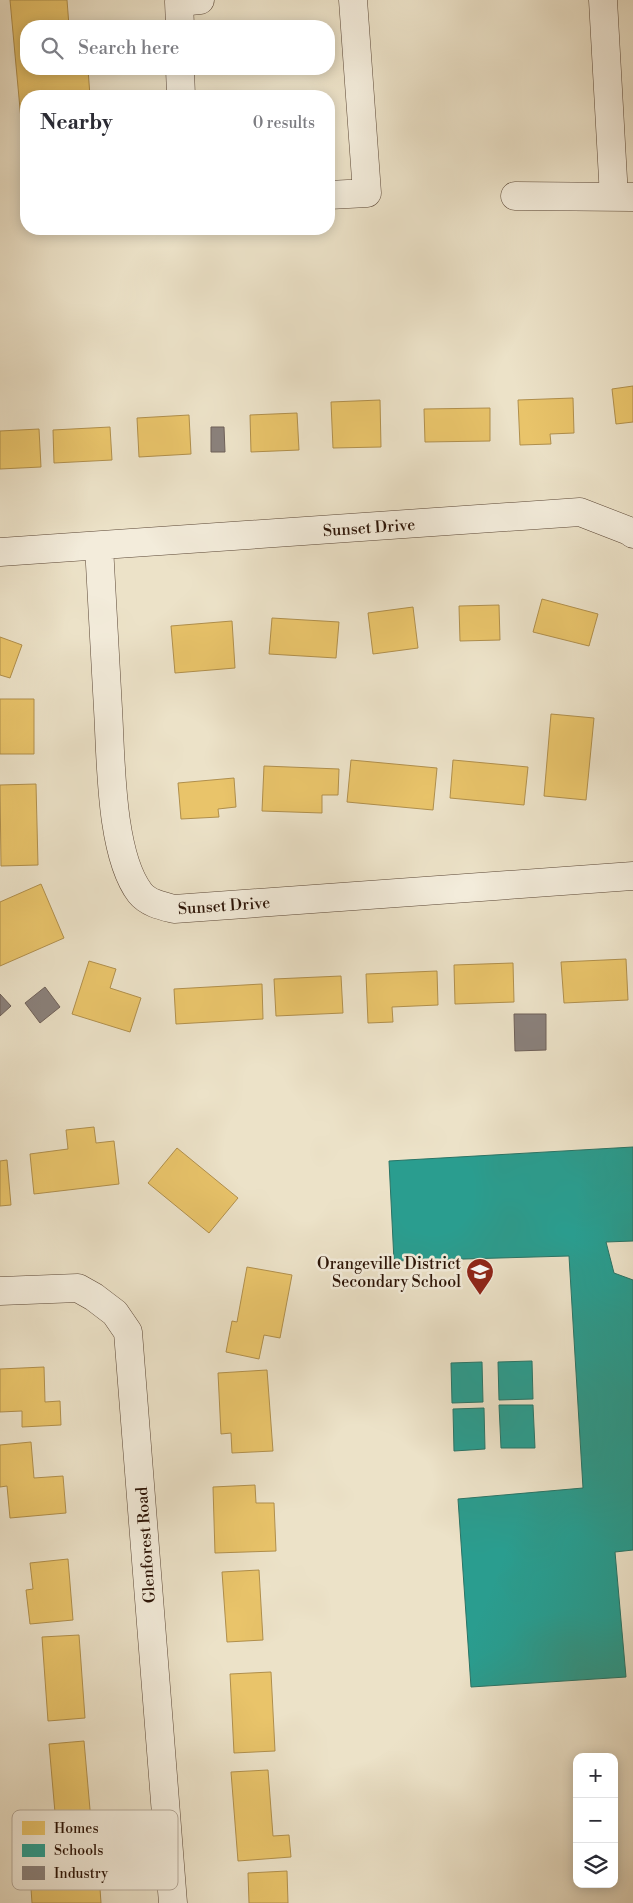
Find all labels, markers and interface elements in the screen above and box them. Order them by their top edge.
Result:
search box [20,20,335,75]
icon: search [38,34,66,62]
text: Search here [78,36,179,60]
text: Nearby [40,110,113,136]
text: 0 results [253,113,315,133]
street label: Sunset Drive [322,515,416,541]
street label: Sunset Drive [177,893,271,919]
place label: Orangeville District Secondary School [317,1254,461,1292]
school or university icon: Orangeville District Secondary School [465,1257,495,1296]
street label: Glenforest Road [132,1486,160,1604]
map controls [573,1753,618,1888]
button: + [573,1753,618,1798]
button: − [573,1798,618,1843]
legend [12,1810,178,1890]
text: Homes [54,1820,99,1838]
text: Schools [54,1842,103,1860]
button: layers [573,1843,618,1888]
text: Industry [54,1865,108,1883]

